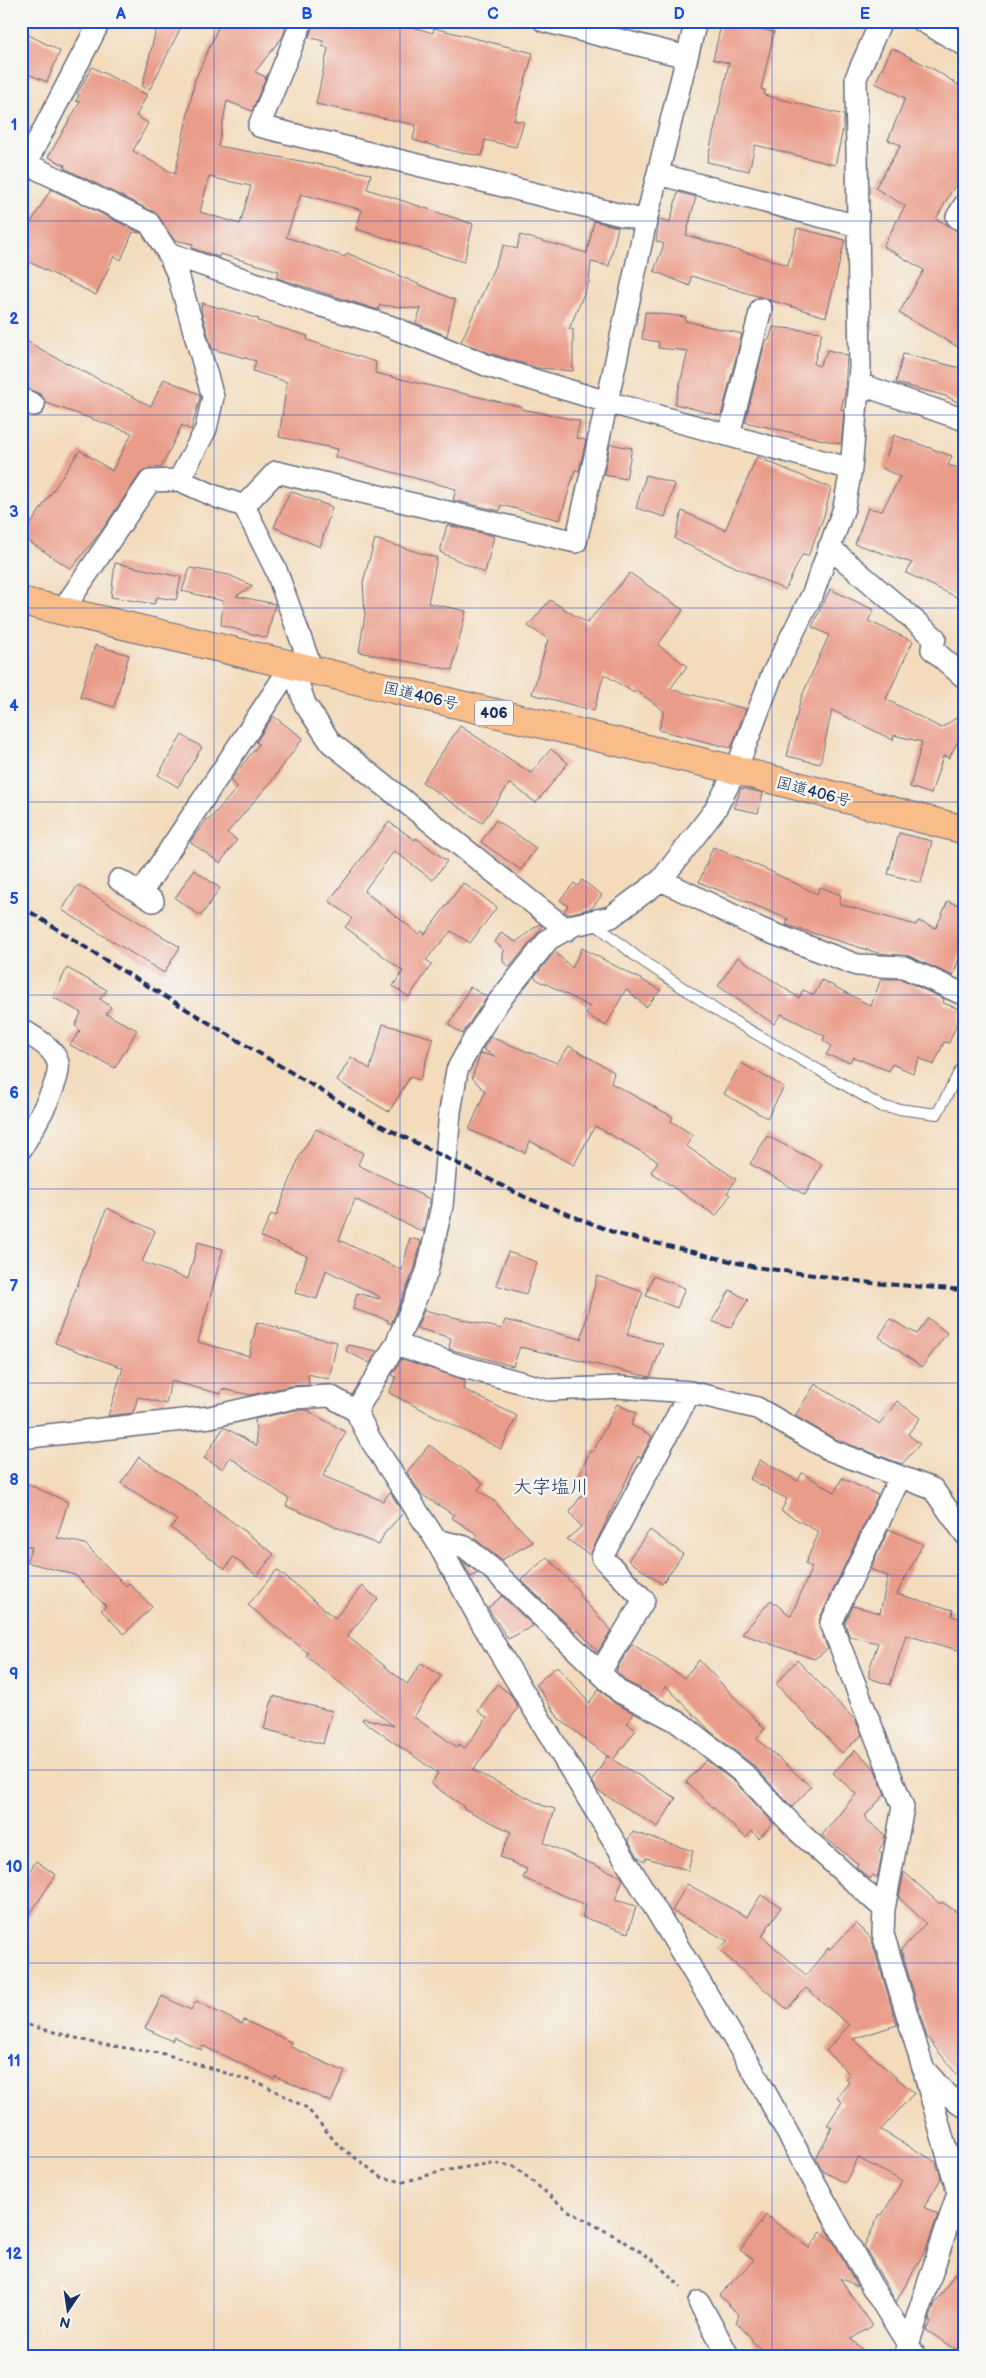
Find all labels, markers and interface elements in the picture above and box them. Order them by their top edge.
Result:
text: A [115,5,126,24]
text: B [301,5,313,24]
text: C [487,5,499,24]
text: D [673,5,685,24]
text: E [860,5,870,24]
text: 1 [11,116,17,135]
text: 2 [9,310,19,329]
text: 3 [9,503,19,522]
street label: 国道406号 [381,679,460,714]
text: 4 [9,697,19,716]
road number: 406 [475,700,513,726]
street label: 国道406号 [774,773,853,812]
text: 5 [9,890,19,909]
text: 6 [9,1084,19,1103]
text: 7 [10,1277,19,1296]
text: 8 [9,1471,19,1490]
district label: 大字塩川 [513,1476,589,1499]
text: 9 [9,1665,19,1684]
text: 10 [6,1858,22,1877]
text: 11 [7,2052,21,2071]
text: 12 [6,2245,23,2264]
north arrow [42,2286,92,2336]
text: N [58,2313,72,2332]

